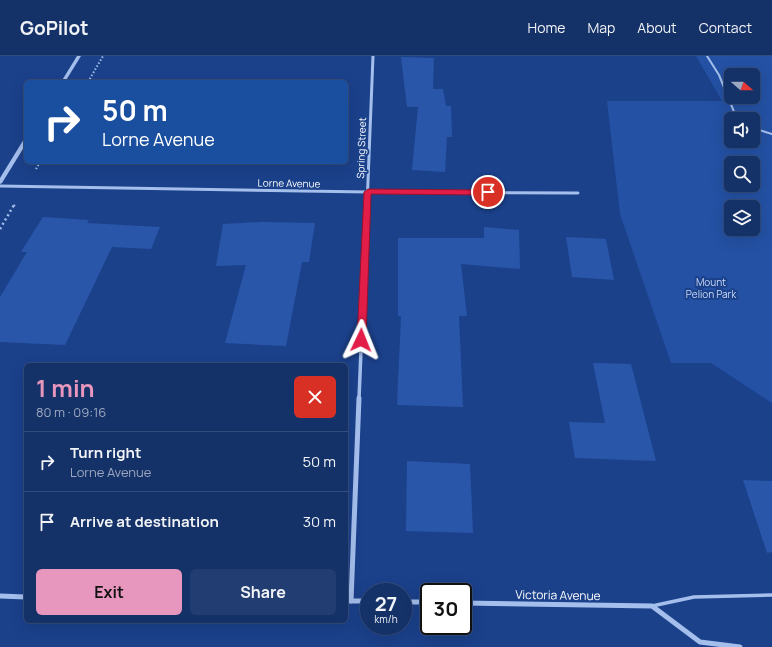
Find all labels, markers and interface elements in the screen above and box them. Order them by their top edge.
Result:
text: GoPilot [20,15,88,41]
text: Home [528,18,565,37]
text: Map [587,18,615,37]
text: About [637,18,677,37]
text: Contact [699,18,752,37]
north arrow [724,68,760,104]
map controls [724,68,760,236]
text: 50 m [102,91,168,129]
icon: right [36,96,88,148]
button: sound [724,112,760,148]
street label: Spring Street [353,117,369,179]
text: Lorne Avenue [102,127,215,151]
button: search [724,156,760,192]
street label: Lorne Avenue [258,175,321,191]
pin [471,175,505,209]
icon: arrive [477,181,499,203]
button: layers [724,200,760,236]
park label: Mount Pelion Park [686,275,737,301]
position arrow [340,319,382,361]
text: 1 min [36,371,95,404]
button: close [294,376,336,418]
text: 80 m · 09:16 [36,403,106,421]
text: Turn right [70,442,141,463]
icon: right [36,451,58,473]
text: 50 m [302,451,336,472]
text: Lorne Avenue [70,463,151,481]
icon: arrive [36,511,58,533]
text: Arrive at destination [70,511,219,532]
text: 30 m [303,511,336,532]
button: Exit [36,569,182,615]
button: Share [190,569,336,615]
speed limit sign: 30 [420,583,472,635]
street label: Victoria Avenue [515,586,601,604]
text: 27 [375,590,397,617]
text: km/h [374,612,398,626]

